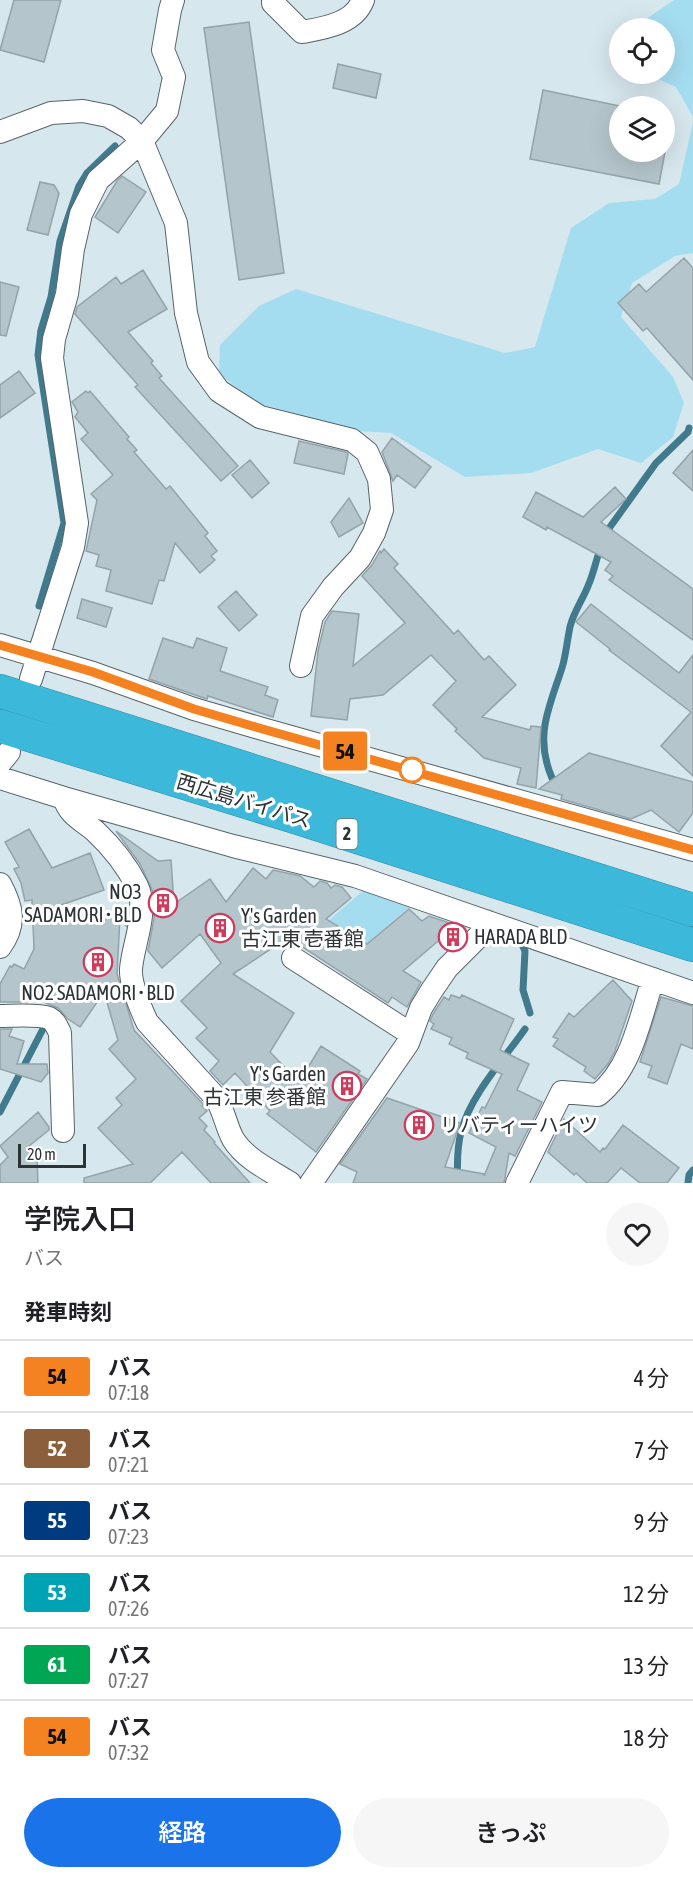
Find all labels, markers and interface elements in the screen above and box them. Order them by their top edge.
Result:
map controls [609,18,675,162]
button: locate [609,18,675,84]
button: layers [609,96,675,162]
line badge: 54 [318,732,372,771]
text: 54 [335,739,355,763]
unlabelled marker [399,757,425,783]
street label: 西広島バイパス [174,769,314,832]
road number: 2 [336,819,358,849]
place label: NO3 SADAMORI･BLD [24,880,142,926]
building icon: NO3 SADAMORI･BLD [147,887,179,919]
place label: Y's Garden 古江東 壱番館 [241,904,364,950]
building icon: Y's Garden 古江東 壱番館 [204,912,236,944]
building icon: HARADA BLD [437,921,469,953]
place label: HARADA BLD [474,925,567,948]
building icon: NO2 SADAMORI･BLD [82,946,114,978]
place label: NO2 SADAMORI･BLD [21,981,175,1004]
place label: Y's Garden 古江東 参番館 [203,1062,326,1108]
building icon: Y's Garden 古江東 参番館 [331,1070,363,1102]
building icon: リバティーハイツ [403,1109,435,1141]
place label: リバティーハイツ [440,1113,598,1136]
scale bar [18,1141,86,1168]
text: 20 m [27,1145,56,1163]
text: 学院入口 [24,1203,136,1235]
button: heart [606,1203,669,1266]
text: バス [24,1246,64,1269]
text: 発車時刻 [24,1299,112,1325]
text: バス [108,1354,152,1380]
text: 54 [47,1364,67,1388]
text: 4 分 [634,1365,669,1391]
text: 07:18 [108,1381,149,1404]
text: バス [108,1426,152,1452]
text: 52 [47,1436,67,1460]
text: 7 分 [634,1437,669,1463]
text: 07:21 [108,1453,149,1476]
text: バス [108,1498,152,1524]
text: 55 [47,1508,67,1532]
text: 9 分 [634,1509,669,1535]
text: 07:23 [108,1525,149,1548]
text: バス [108,1570,152,1596]
text: 53 [47,1580,67,1604]
text: 12 分 [623,1581,669,1607]
text: 07:26 [108,1597,149,1620]
text: バス [108,1642,152,1668]
text: 61 [47,1652,67,1676]
text: 13 分 [623,1653,669,1679]
text: 07:27 [108,1669,149,1692]
text: バス [108,1714,152,1740]
text: 54 [47,1724,67,1748]
text: 18 分 [623,1725,669,1751]
text: 07:32 [108,1741,149,1764]
button: 経路 [24,1798,341,1867]
button: きっぷ [353,1798,669,1867]

